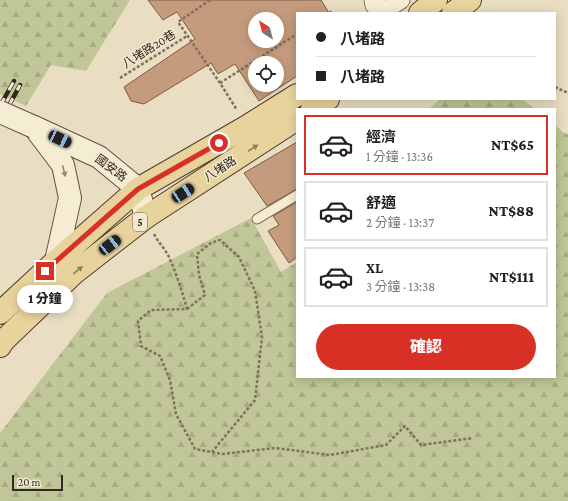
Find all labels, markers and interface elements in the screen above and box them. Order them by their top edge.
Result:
north arrow [248,12,284,48]
map controls [248,12,284,92]
street label: 八堵路20巷 [120,27,178,71]
text: 八堵路 [340,31,385,47]
button: locate [248,56,284,92]
text: 八堵路 [340,69,385,85]
icon: car [318,127,354,163]
car [47,128,73,150]
text: 經濟 [366,129,396,145]
route start [210,134,228,152]
text: NT$65 [491,137,534,153]
one-way arrow [247,144,259,151]
text: 1 分鐘 · 13:36 [366,149,433,164]
street label: 國安路 [92,152,130,184]
street label: 八堵路 [201,153,239,185]
one-way arrow [61,164,67,177]
car [170,181,196,205]
icon: car [318,193,354,229]
text: 舒適 [366,195,396,211]
text: NT$88 [489,203,534,219]
road number: 5 [133,213,147,231]
text: 2 分鐘 · 13:37 [366,215,434,230]
car [97,233,123,257]
icon: car [318,259,354,295]
text: XL [366,260,383,276]
route end [36,262,54,280]
one-way arrow [72,266,83,275]
text: NT$111 [489,269,534,285]
text: 3 分鐘 · 13:38 [366,279,435,294]
callout: 1 分鐘 [17,285,73,313]
text: 1 分鐘 [28,291,62,306]
button: 確認 [316,324,536,370]
scale bar [12,473,63,492]
text: 20 m [18,476,40,488]

